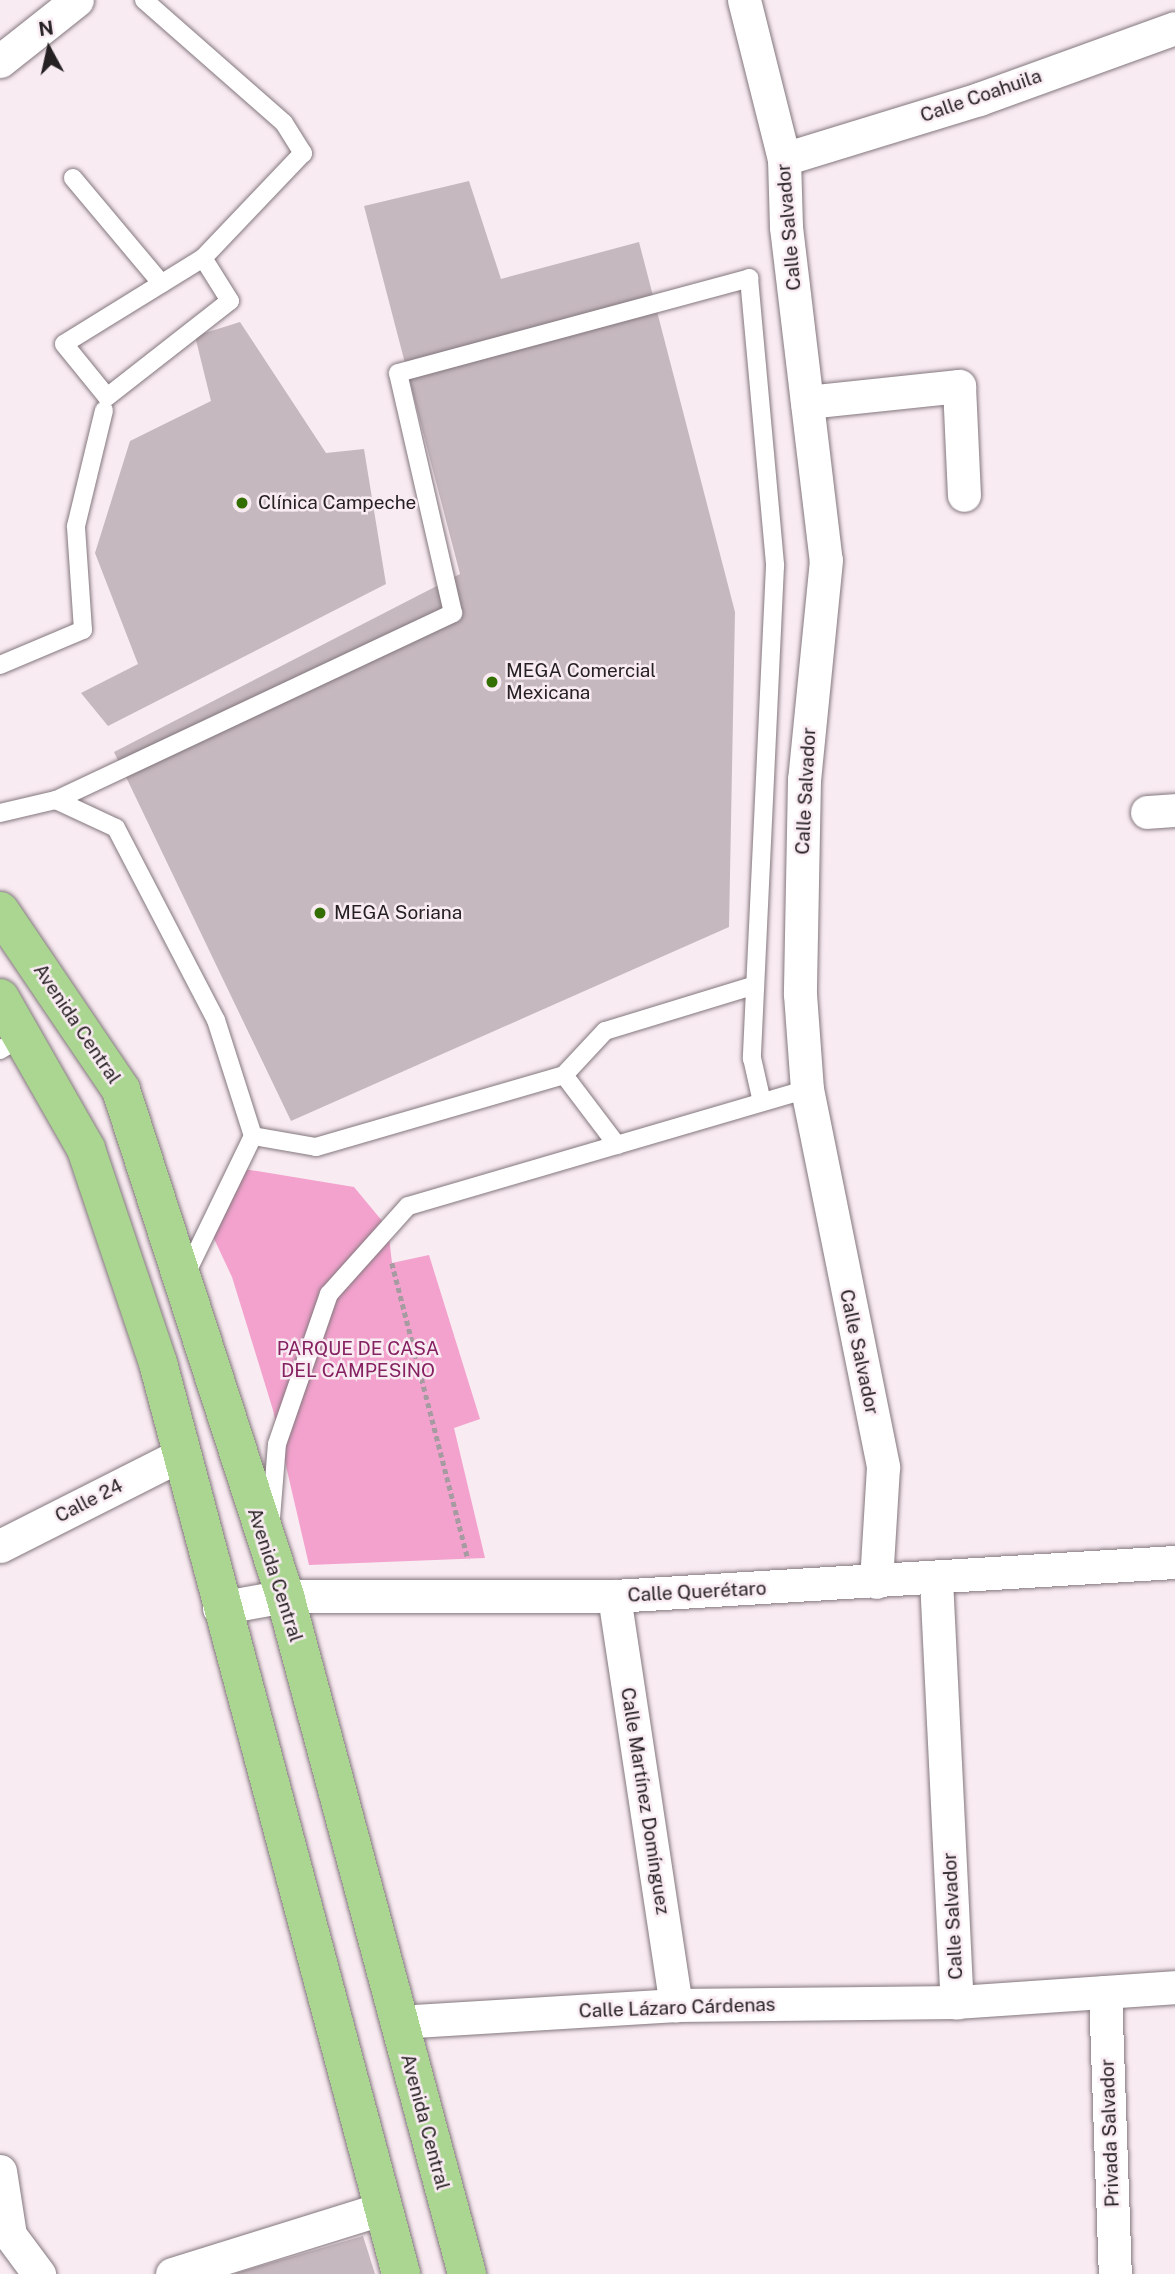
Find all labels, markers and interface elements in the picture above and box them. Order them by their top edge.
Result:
north arrow [14,14,84,84]
text: N [37,16,55,40]
street label: Calle Coahuila [917,65,1045,127]
street label: Calle Salvador [772,162,806,292]
place label: Clínica Campeche [258,492,416,514]
marker: Clínica Campeche [232,493,252,513]
place label: MEGA Comercial Mexicana [506,660,656,704]
marker: MEGA Comercial Mexicana [484,674,500,690]
street label: Calle Salvador [791,727,821,855]
place label: MEGA Soriana [334,902,462,924]
marker: MEGA Soriana [312,905,328,921]
street label: Avenida Central [28,960,126,1088]
street label: Calle Salvador [835,1287,883,1417]
park label: PARQUE DE CASA DEL CAMPESINO [277,1338,439,1382]
street label: Calle 24 [51,1474,127,1528]
street label: Avenida Central [243,1505,307,1645]
street label: Calle Querétaro [627,1577,767,1607]
street label: Calle Martínez Domínguez [616,1686,674,1916]
street label: Calle Salvador [938,1852,968,1980]
street label: Calle Lázaro Cárdenas [578,1993,776,2023]
street label: Avenida Central [396,2052,454,2192]
street label: Privada Salvador [1096,2058,1124,2208]

